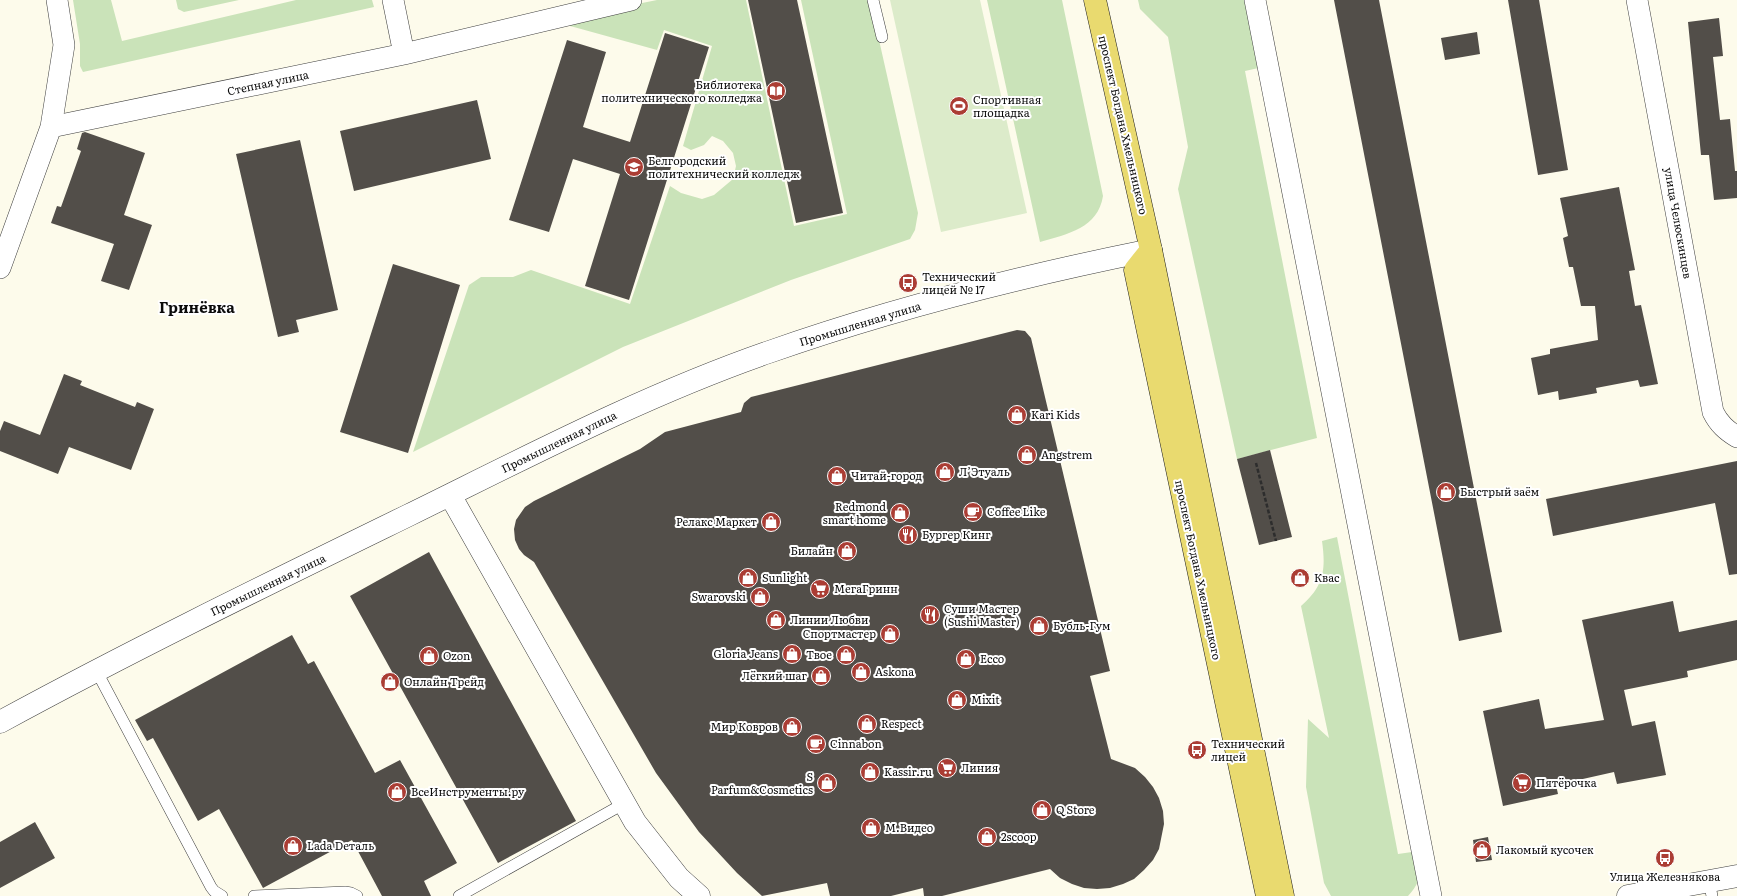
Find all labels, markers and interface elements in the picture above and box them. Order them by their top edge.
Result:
street label: проспект Богдана Хмельницкого [1096,34,1152,216]
street label: Степная улица [226,66,310,98]
place label: Библиотека политехнического колледжа [601,76,762,105]
library icon: Библиотека политехнического колледжа [765,80,787,102]
place label: Спортивная площадка [973,91,1042,120]
sports icon: Спортивная площадка [948,95,970,117]
place label: Белгородский политехнический колледж [648,152,800,181]
school or university icon: Белгородский политехнический колледж [623,156,645,178]
street label: улица Челюскинцев [1661,166,1697,280]
place label: Технический лицей № 17 [922,268,996,297]
bus stop icon: Технический лицей № 17 [897,272,919,294]
district label: Гринёвка [159,295,235,318]
street label: Промышленная улица [797,297,923,349]
shop icon: Kari Kids [1006,404,1028,426]
street label: Промышленная улица [498,406,619,476]
place label: Kari Kids [1031,406,1080,422]
shop icon: Angstrem [1016,444,1038,466]
place label: Angstrem [1041,446,1093,462]
shop icon: Л’Этуаль [934,461,956,483]
place label: Л’Этуаль [959,463,1010,479]
shop icon: Читай-город [826,465,848,487]
place label: Читай-город [851,467,923,483]
street label: проспект Богдана Хмельницкого [1172,478,1226,661]
shop icon: Быстрый заём [1435,481,1457,503]
place label: Быстрый заём [1460,483,1539,499]
place label: Redmond smart home [823,498,886,527]
cafe icon: Coffee Like [962,501,984,523]
shop icon: Redmond smart home [889,502,911,524]
place label: Coffee Like [987,503,1046,519]
shop icon: Релакс Маркет [760,511,782,533]
place label: Релакс Маркет [676,513,758,529]
restaurant icon: Бургер Кинг [897,524,919,546]
place label: Бургер Кинг [922,526,991,542]
shop icon: Билайн [836,540,858,562]
place label: Билайн [790,542,833,558]
street label: Промышленная улица [207,549,328,619]
shop icon: Sunlight [737,567,759,589]
shop icon: Квас [1289,567,1311,589]
place label: Sunlight [762,569,808,585]
place label: Квас [1314,569,1340,585]
supermarket icon: МегаГринн [809,578,831,600]
place label: МегаГринн [834,580,898,596]
shop icon: Swarovski [749,586,771,608]
place label: Swarovski [691,588,746,604]
place label: Суши Мастер (Sushi Master) [944,600,1020,629]
restaurant icon: Суши Мастер (Sushi Master) [919,604,941,626]
shop icon: Линии Любви [765,609,787,631]
place label: Линии Любви [790,611,869,627]
shop icon: Бубль-Гум [1028,615,1050,637]
place label: Бубль-Гум [1053,617,1110,633]
shop icon: Спортмастер [879,623,901,645]
place label: Спортмастер [803,625,876,641]
shop icon: Gloria Jeans [781,643,803,665]
shop icon: Твое [835,644,857,666]
shop icon: Ozon [418,645,440,667]
place label: Gloria Jeans [713,645,778,661]
place label: Твое [806,646,832,662]
place label: Ozon [443,647,470,663]
shop icon: Ecco [955,648,977,670]
place label: Ecco [980,650,1004,666]
shop icon: Askona [850,661,872,683]
place label: Askona [875,663,914,679]
shop icon: Лёгкий шаг [810,665,832,687]
place label: Лёгкий шаг [742,667,807,683]
shop icon: Онлайн Трейд [379,671,401,693]
place label: Онлайн Трейд [404,673,484,689]
shop icon: Mixit [946,689,968,711]
place label: Mixit [971,691,1000,707]
shop icon: Respect [856,713,878,735]
place label: Respect [881,715,922,731]
shop icon: Мир Ковров [781,716,803,738]
place label: Мир Ковров [711,718,778,734]
cafe icon: Cinnabon [805,733,827,755]
place label: Cinnabon [830,735,882,751]
place label: Технический лицей [1211,735,1285,764]
bus stop icon: Технический лицей [1186,739,1208,761]
supermarket icon: Линия [936,757,958,779]
place label: Линия [961,759,999,775]
shop icon: Kassir.ru [859,761,881,783]
place label: Kassir.ru [884,763,932,779]
place label: S Parfum&Cosmetics [711,768,813,797]
shop icon: S Parfum&Cosmetics [816,772,838,794]
supermarket icon: Пятёрочка [1511,772,1533,794]
place label: Пятёрочка [1536,774,1597,790]
shop icon: ВсеИнструменты.ру [386,781,408,803]
place label: ВсеИнструменты.ру [411,783,525,799]
shop icon: Q Store [1031,799,1053,821]
place label: Q Store [1056,801,1095,817]
shop icon: М.Видео [860,817,882,839]
place label: М.Видео [885,819,933,835]
shop icon: 2scoop [976,826,998,848]
place label: 2scoop [1001,828,1037,844]
shop icon: Lada Dеталь [282,835,304,857]
place label: Lada Dеталь [307,837,374,853]
shop icon: Лакомый кусочек [1471,839,1493,861]
place label: Лакомый кусочек [1496,841,1594,857]
bus stop icon: Улица Железнякова [1654,847,1676,869]
place label: Улица Железнякова [1610,868,1720,884]

